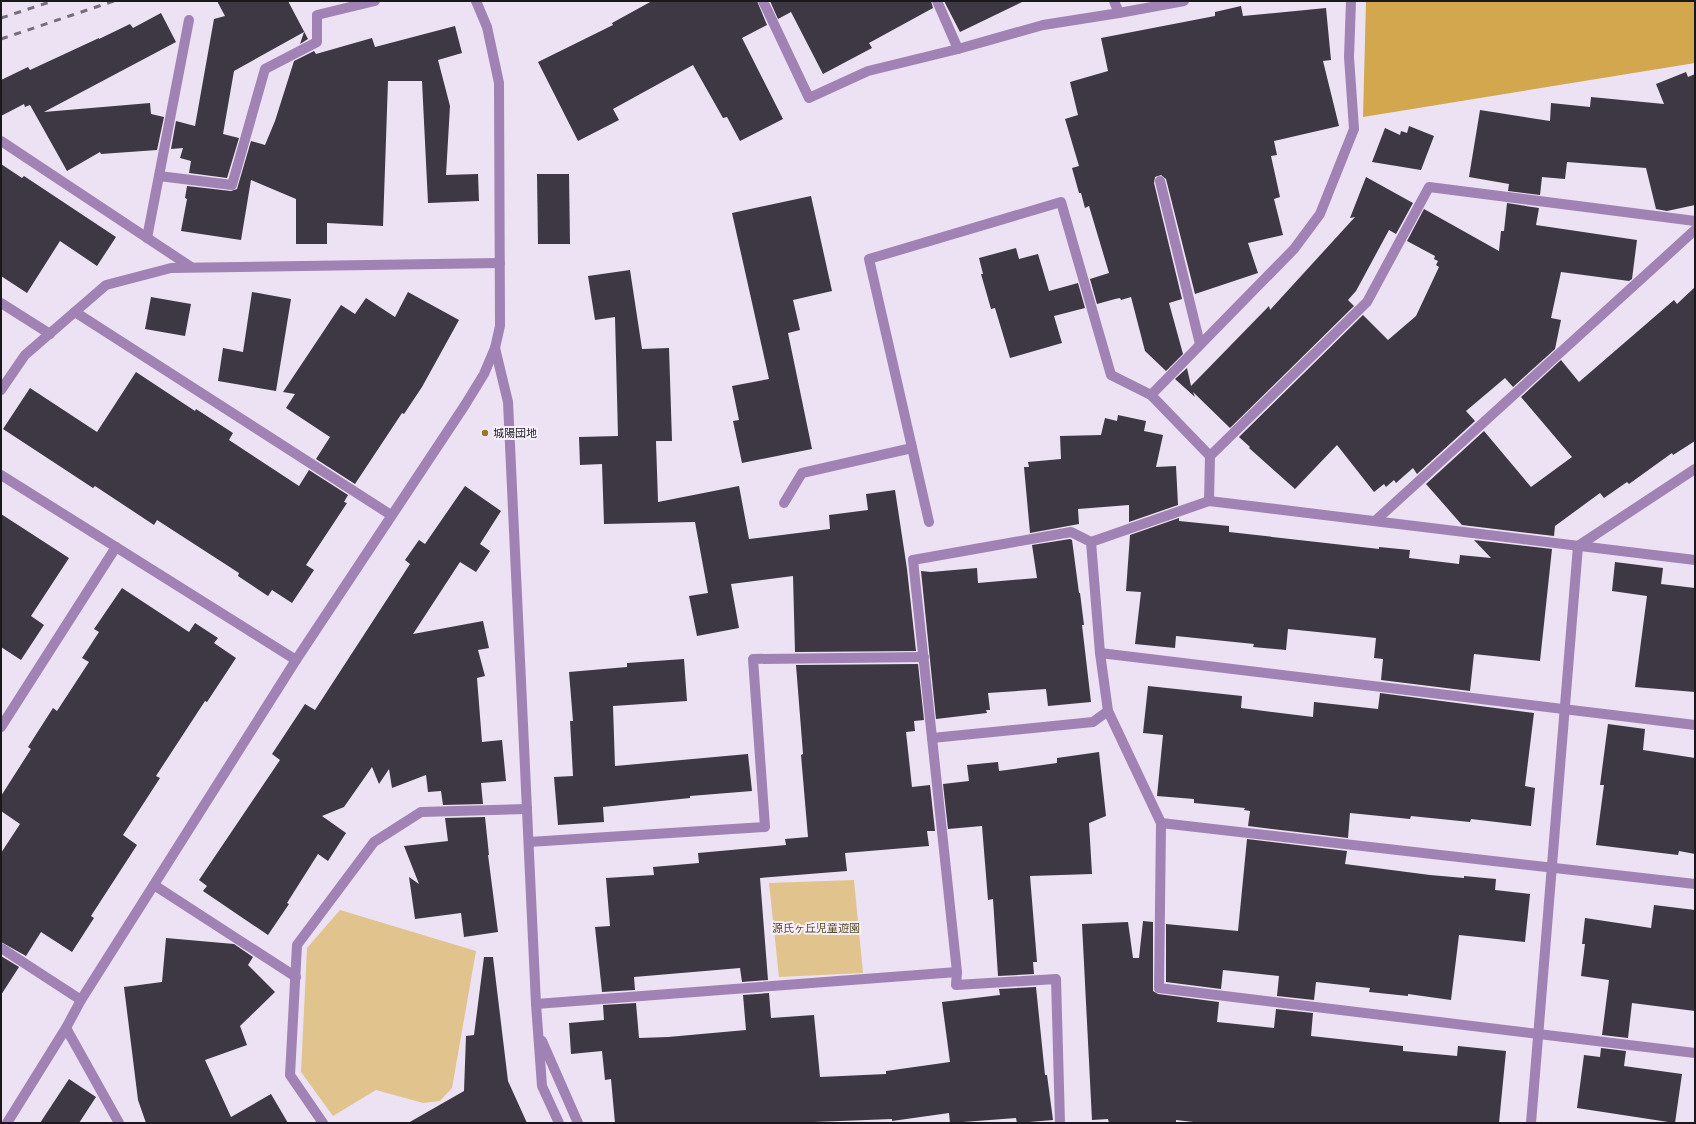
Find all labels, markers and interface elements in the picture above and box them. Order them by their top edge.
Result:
place label: 城陽団地 [493,426,537,440]
marker: 城陽団地 [480,428,490,438]
park label: 源氏ヶ丘児童遊園 [772,921,860,935]

